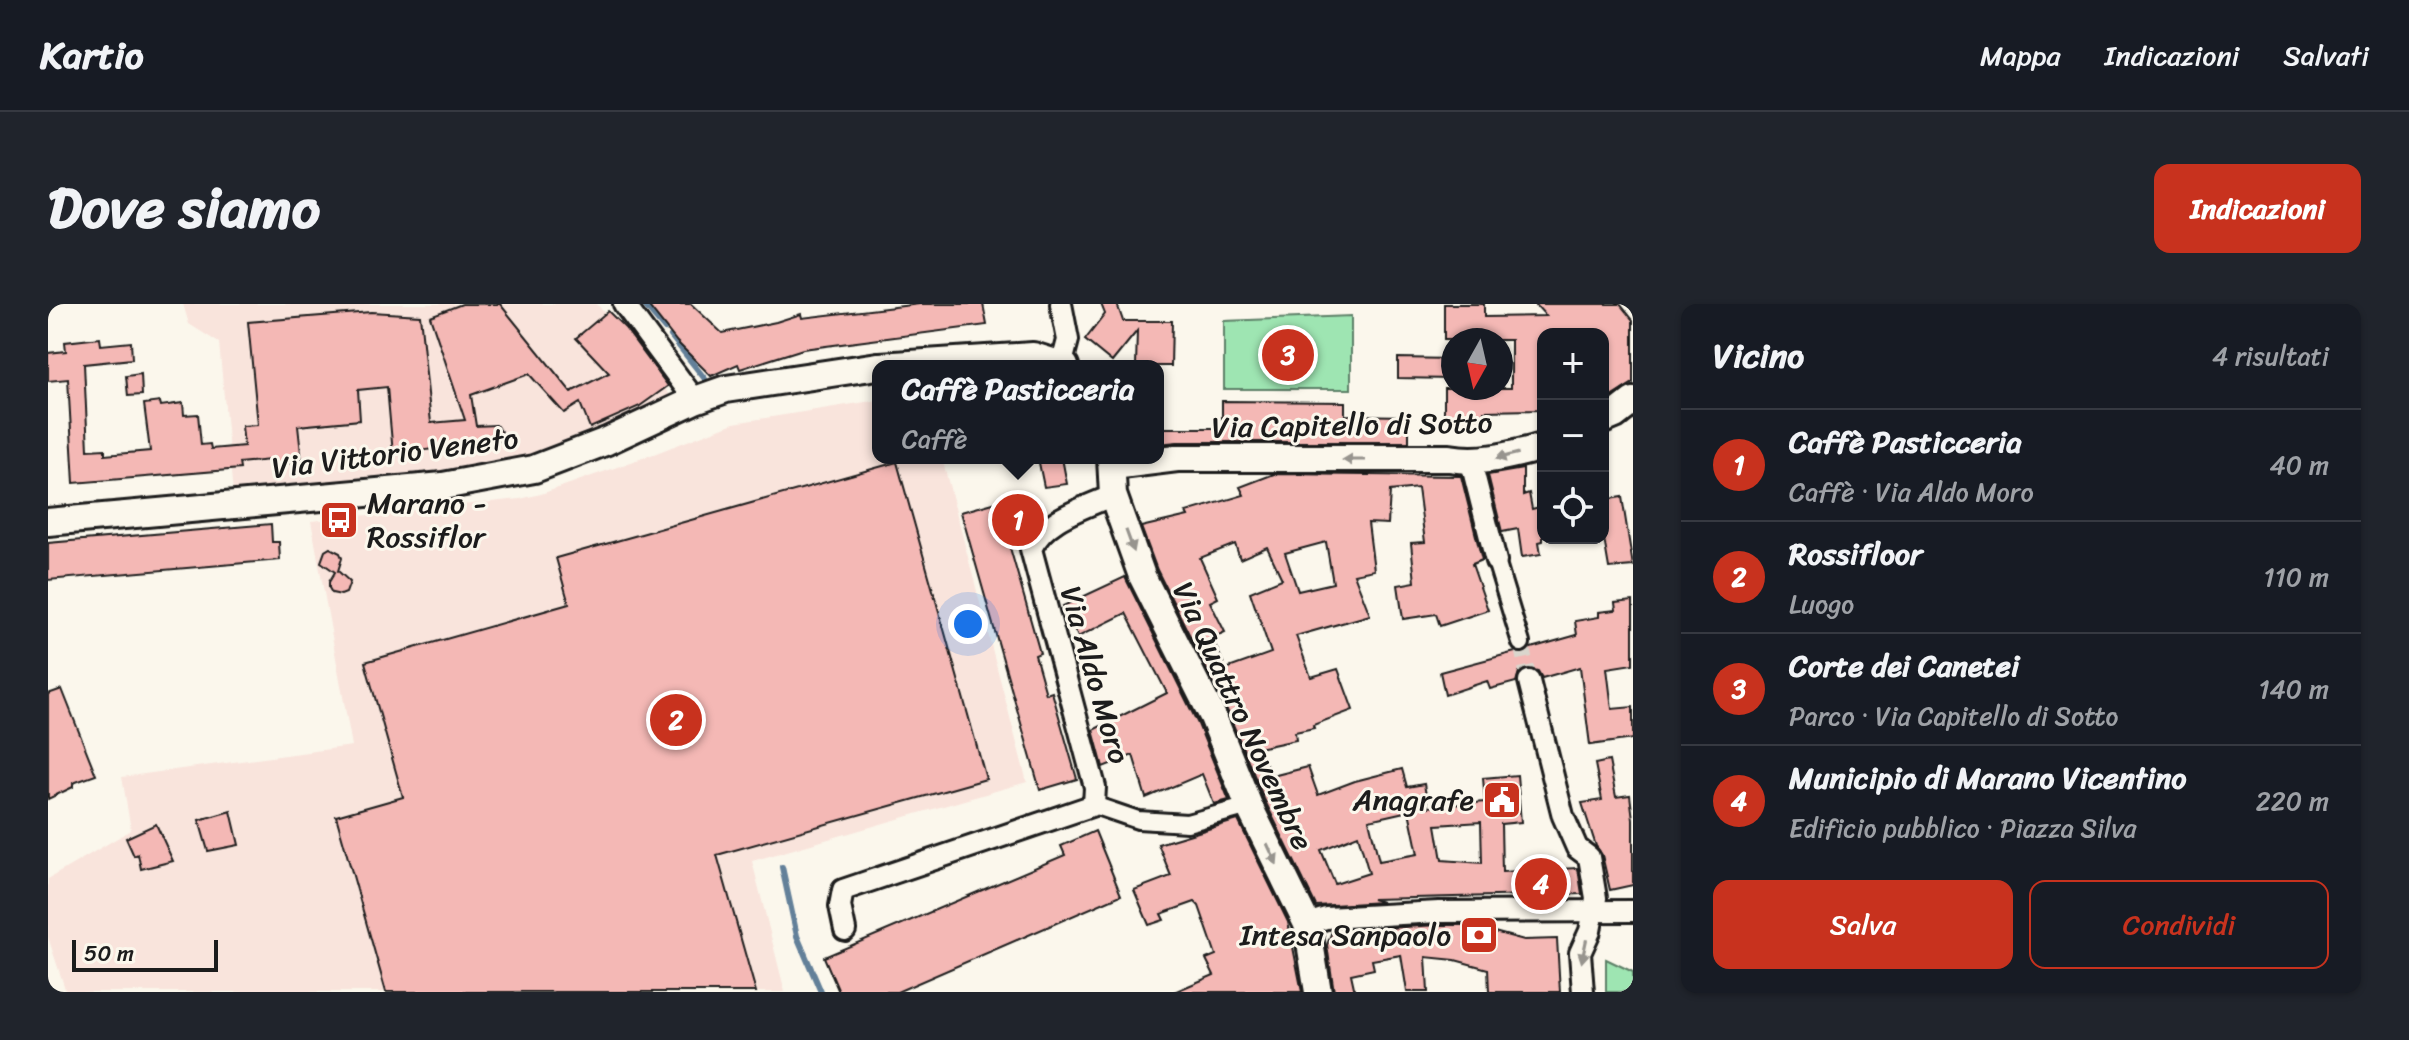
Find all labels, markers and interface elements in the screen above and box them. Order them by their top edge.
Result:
text: Kartio [40,22,144,89]
text: Mappa [1980,31,2061,80]
text: Indicazioni [2105,31,2239,80]
text: Salvati [2283,31,2369,80]
text: Dove siamo [48,159,320,258]
button: Indicazioni [2154,164,2361,253]
pin: 3 [1262,325,1314,385]
text: Vicino [1713,326,1804,386]
north arrow [1441,328,1513,400]
map controls [1537,328,1609,544]
button: + [1537,328,1609,400]
text: 4 risultati [2212,333,2329,379]
popup [872,360,1164,464]
text: Caffè Pasticceria [902,362,1134,416]
street label: Via Capitello di Sotto [1211,396,1493,454]
button: − [1537,400,1609,472]
street label: Via Vittorio Veneto [269,411,521,495]
text: Caffè Pasticceria [1789,415,2021,469]
text: Caffè [902,416,967,462]
text: 1 [1733,442,1745,488]
text: 40 m [2270,442,2329,488]
one-way arrow [1494,450,1519,462]
one-way arrow [1341,454,1366,466]
text: Caffè · Via Aldo Moro [1789,469,2034,515]
button: locate [1537,472,1609,544]
place label: Marano - Rossiflor [367,476,487,564]
pin: 1 [992,490,1044,550]
bus stop icon: Marano - Rossiflor [318,499,360,541]
text: Rossifloor [1789,527,1922,581]
one-way arrow [1124,529,1136,553]
text: 2 [1731,554,1747,600]
text: 110 m [2264,554,2329,600]
street label: Via Quattro Novembre [1157,572,1329,860]
street label: Via Aldo Moro [1044,580,1146,770]
text: Luogo [1789,581,1854,627]
your location [948,604,988,644]
text: Corte dei Canetei [1789,639,2019,693]
text: 3 [1732,666,1746,712]
text: 140 m [2258,666,2329,712]
pin: 2 [650,690,702,750]
text: Parco · Via Capitello di Sotto [1789,693,2118,739]
text: Municipio di Marano Vicentino [1789,751,2187,805]
place label: Anagrafe [1352,773,1474,827]
text: 4 [1731,778,1747,824]
text: 220 m [2256,778,2329,824]
public building icon: Anagrafe [1481,779,1523,821]
text: Edificio pubblico · Piazza Silva [1789,805,2137,851]
one-way arrow [1265,842,1279,865]
pin: 4 [1515,854,1567,914]
button: Salva [1713,880,2013,969]
button: Condividi [2029,880,2329,969]
place label: Intesa Sanpaolo [1239,908,1451,962]
bank icon: Intesa Sanpaolo [1458,914,1500,956]
text: 50 m [84,934,134,973]
scale bar [72,936,218,972]
one-way arrow [1577,939,1590,964]

